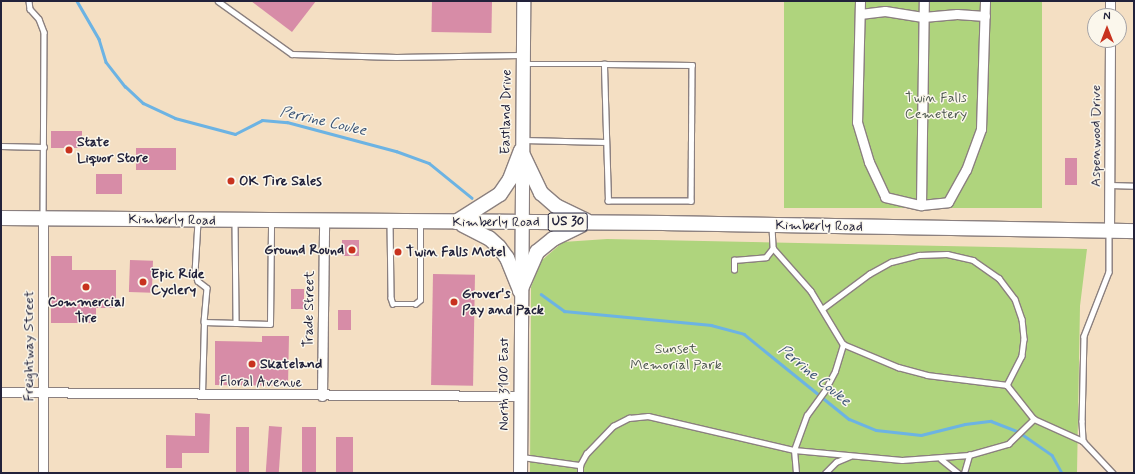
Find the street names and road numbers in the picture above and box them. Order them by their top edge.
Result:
street label: Eastland Drive [497,69,515,155]
street label: Aspenwood Drive [1088,85,1104,187]
street label: Kimberly Road [128,211,216,229]
road number: US 30 [547,211,589,233]
street label: Kimberly Road [452,214,540,230]
street label: Kimberly Road [775,217,863,235]
street label: Trade Street [300,270,318,348]
street label: Freightway Street [21,291,37,401]
street label: North 3100 East [496,337,512,431]
street label: Floral Avenue [220,373,302,391]

